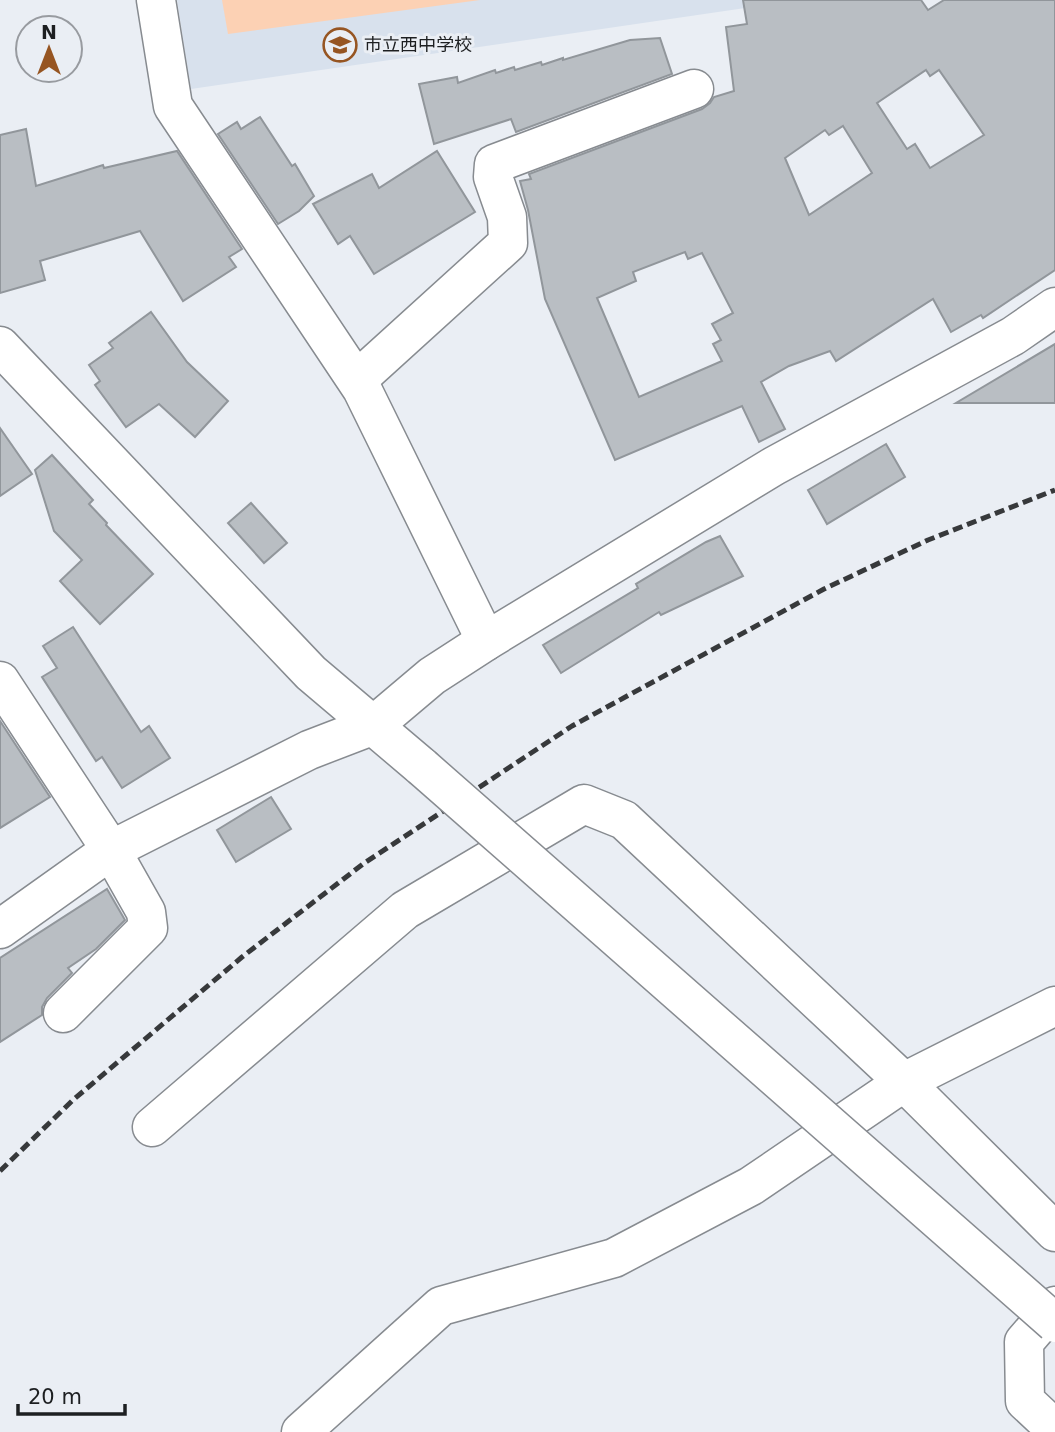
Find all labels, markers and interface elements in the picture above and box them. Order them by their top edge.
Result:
north arrow [14,14,84,84]
text: N [41,21,57,43]
school or university icon: 市立西中学校 [321,26,359,64]
place label: 市立西中学校 [364,34,472,55]
scale bar [18,1372,124,1416]
text: 20 m [28,1385,82,1409]

